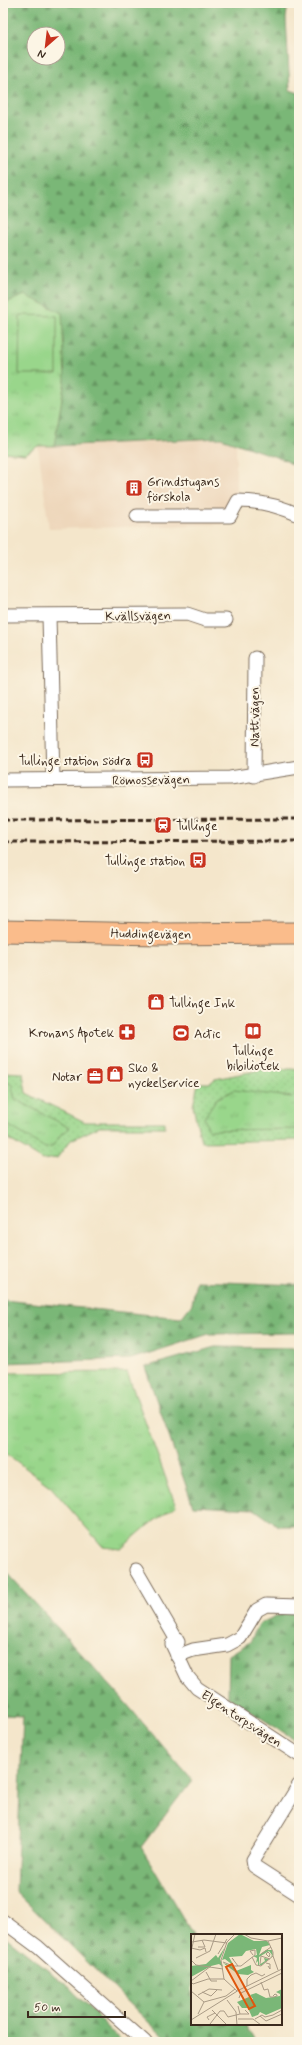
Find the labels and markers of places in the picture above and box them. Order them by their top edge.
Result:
place label: Grindstugans förskola [147,474,219,506]
building icon: Grindstugans förskola [124,478,144,498]
bus stop icon: Tullinge station södra [135,750,155,770]
place label: Tullinge station södra [19,753,132,772]
station icon: Tullinge [153,815,173,835]
place label: Tullinge [176,818,217,837]
bus stop icon: Tullinge station [188,850,208,870]
place label: Tullinge station [105,853,185,872]
shop icon: Tullinge Ink [146,992,166,1012]
place label: Tullinge Ink [169,995,236,1014]
library icon: Tullinge bibiliotek [243,1021,263,1041]
pharmacy icon: Kronans Apotek [117,1022,137,1042]
sports icon: Actic [171,1023,191,1043]
place label: Kronans Apotek [29,1025,115,1043]
place label: Actic [194,1026,220,1043]
place label: Tullinge bibiliotek [226,1043,280,1075]
place label: Sko & nyckelservice [128,1060,199,1092]
shop icon: Sko & nyckelservice [105,1064,125,1084]
office icon: Notar [85,1066,105,1086]
place label: Notar [52,1069,83,1086]

